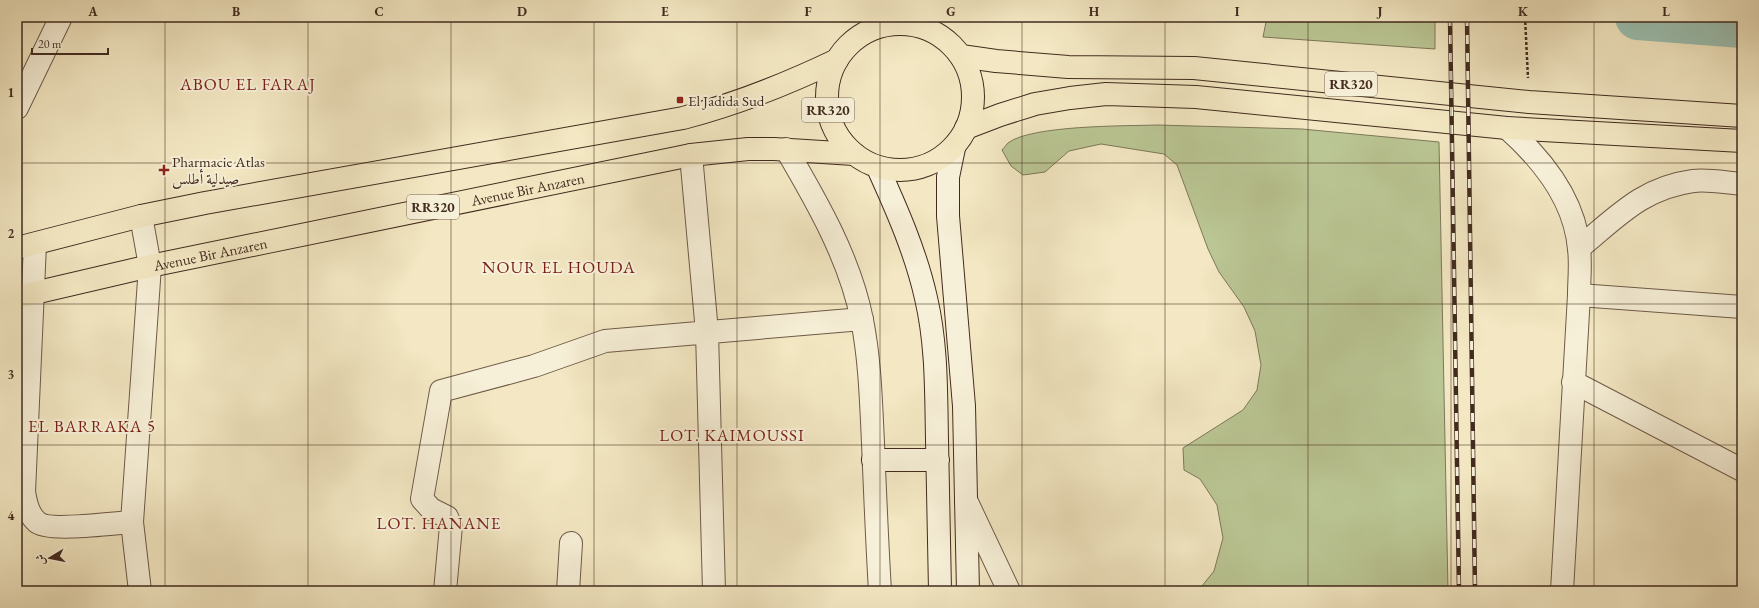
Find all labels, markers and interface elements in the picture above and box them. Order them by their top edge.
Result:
text: A [87,3,98,20]
text: B [232,3,240,20]
text: C [374,3,384,20]
text: D [517,3,527,20]
text: E [661,3,669,20]
text: F [804,3,812,20]
text: G [946,3,956,20]
text: H [1089,3,1100,20]
text: I [1235,3,1240,20]
text: J [1376,3,1383,20]
text: K [1518,3,1529,20]
text: L [1662,3,1670,20]
scale bar [32,30,108,56]
text: 20 m [38,36,62,52]
road number: RR320 [1325,72,1377,96]
district label: ABOU EL FARAJ [179,73,316,95]
text: 1 [8,84,15,101]
place label: El Jadida Sud [688,91,765,110]
marker: El Jadida Sud [675,95,685,105]
road number: RR320 [802,98,854,122]
place label: Pharmacie Atlas صيدلية أطلس [172,152,265,189]
marker: Pharmacie Atlas صيدلية أطلس [159,165,169,175]
street label: Avenue Bir Anzaren [468,168,586,210]
road number: RR320 [407,195,459,219]
text: 2 [8,225,15,242]
street label: Avenue Bir Anzaren [151,233,269,275]
district label: NOUR EL HOUDA [482,256,636,278]
text: 3 [8,366,15,383]
district label: EL BARRAKA 5 [28,415,156,437]
district label: LOT. KAIMOUSSI [659,424,805,446]
text: 4 [8,507,15,524]
district label: LOT. HANANE [377,512,501,534]
north arrow [30,538,70,578]
text: ش [32,553,48,566]

